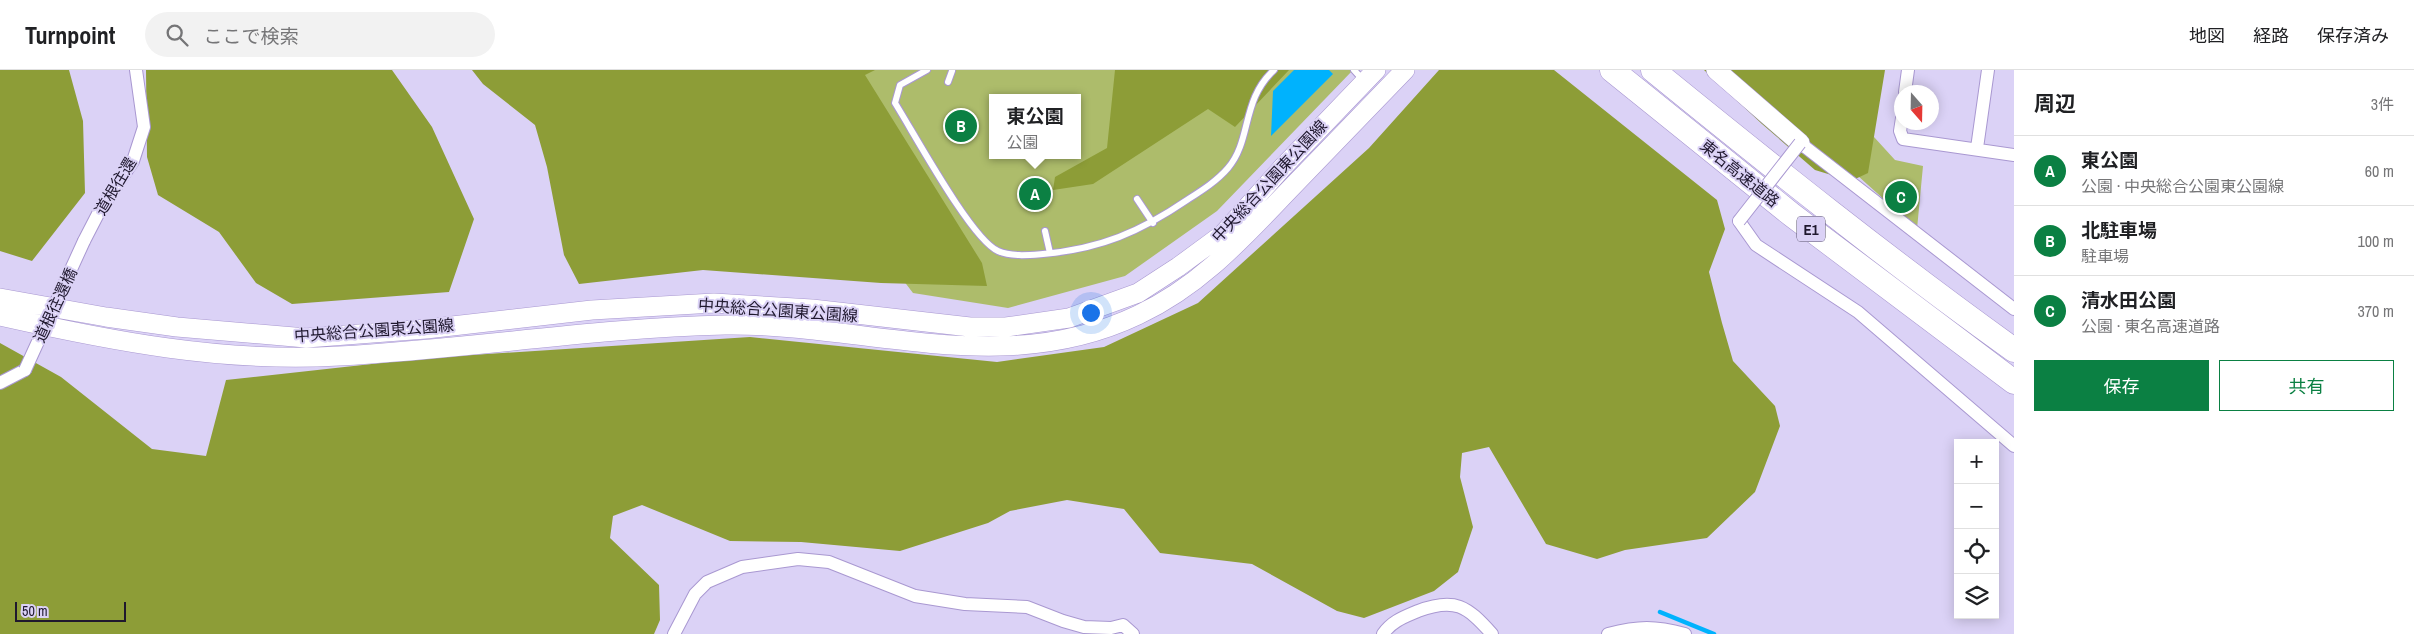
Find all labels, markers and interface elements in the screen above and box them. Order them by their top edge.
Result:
search box [145,12,495,57]
text: Turnpoint [25,19,115,51]
icon: search [163,21,191,49]
text: ここで検索 [203,23,298,49]
text: 地図 [2189,23,2225,48]
text: 経路 [2253,23,2289,48]
text: 保存済み [2317,23,2389,48]
north arrow [1894,85,1939,130]
text: 周辺 [2034,89,2076,118]
text: 3件 [2371,93,2394,115]
popup [989,94,1081,159]
text: 東公園 [1006,103,1064,129]
pin: B [945,107,977,145]
street label: 中央総合公園東公園線 [1206,115,1332,247]
text: 公園 [1006,131,1039,153]
street label: 東名高速道路 [1696,134,1784,212]
text: 東公園 [2081,147,2138,173]
street label: 道根往還 [89,153,141,219]
text: A [2045,160,2055,182]
text: 60 m [2365,160,2394,182]
pin: A [1019,175,1051,213]
text: 公園 · 中央総合公園東公園線 [2081,175,2284,197]
pin: C [1885,178,1917,216]
road number: E1 [1797,216,1825,242]
text: 北駐車場 [2081,217,2157,243]
text: B [2045,230,2055,252]
text: 100 m [2358,230,2394,252]
text: 駐車場 [2081,245,2129,267]
street label: 道根往還橋 [28,264,82,346]
text: 清水田公園 [2081,287,2176,313]
street label: 中央総合公園東公園線 [697,293,859,327]
your location [1078,300,1104,326]
text: C [2045,300,2055,322]
text: 370 m [2358,300,2394,322]
street label: 中央総合公園東公園線 [293,313,455,347]
text: 公園 · 東名高速道路 [2081,315,2220,337]
button: 保存 [2034,360,2209,411]
button: 共有 [2219,360,2394,411]
map controls [1954,439,1999,619]
button: + [1954,439,1999,484]
button: − [1954,484,1999,529]
button: locate [1954,529,1999,574]
button: layers [1954,574,1999,619]
scale bar [15,599,126,622]
text: 50 m [22,602,48,620]

